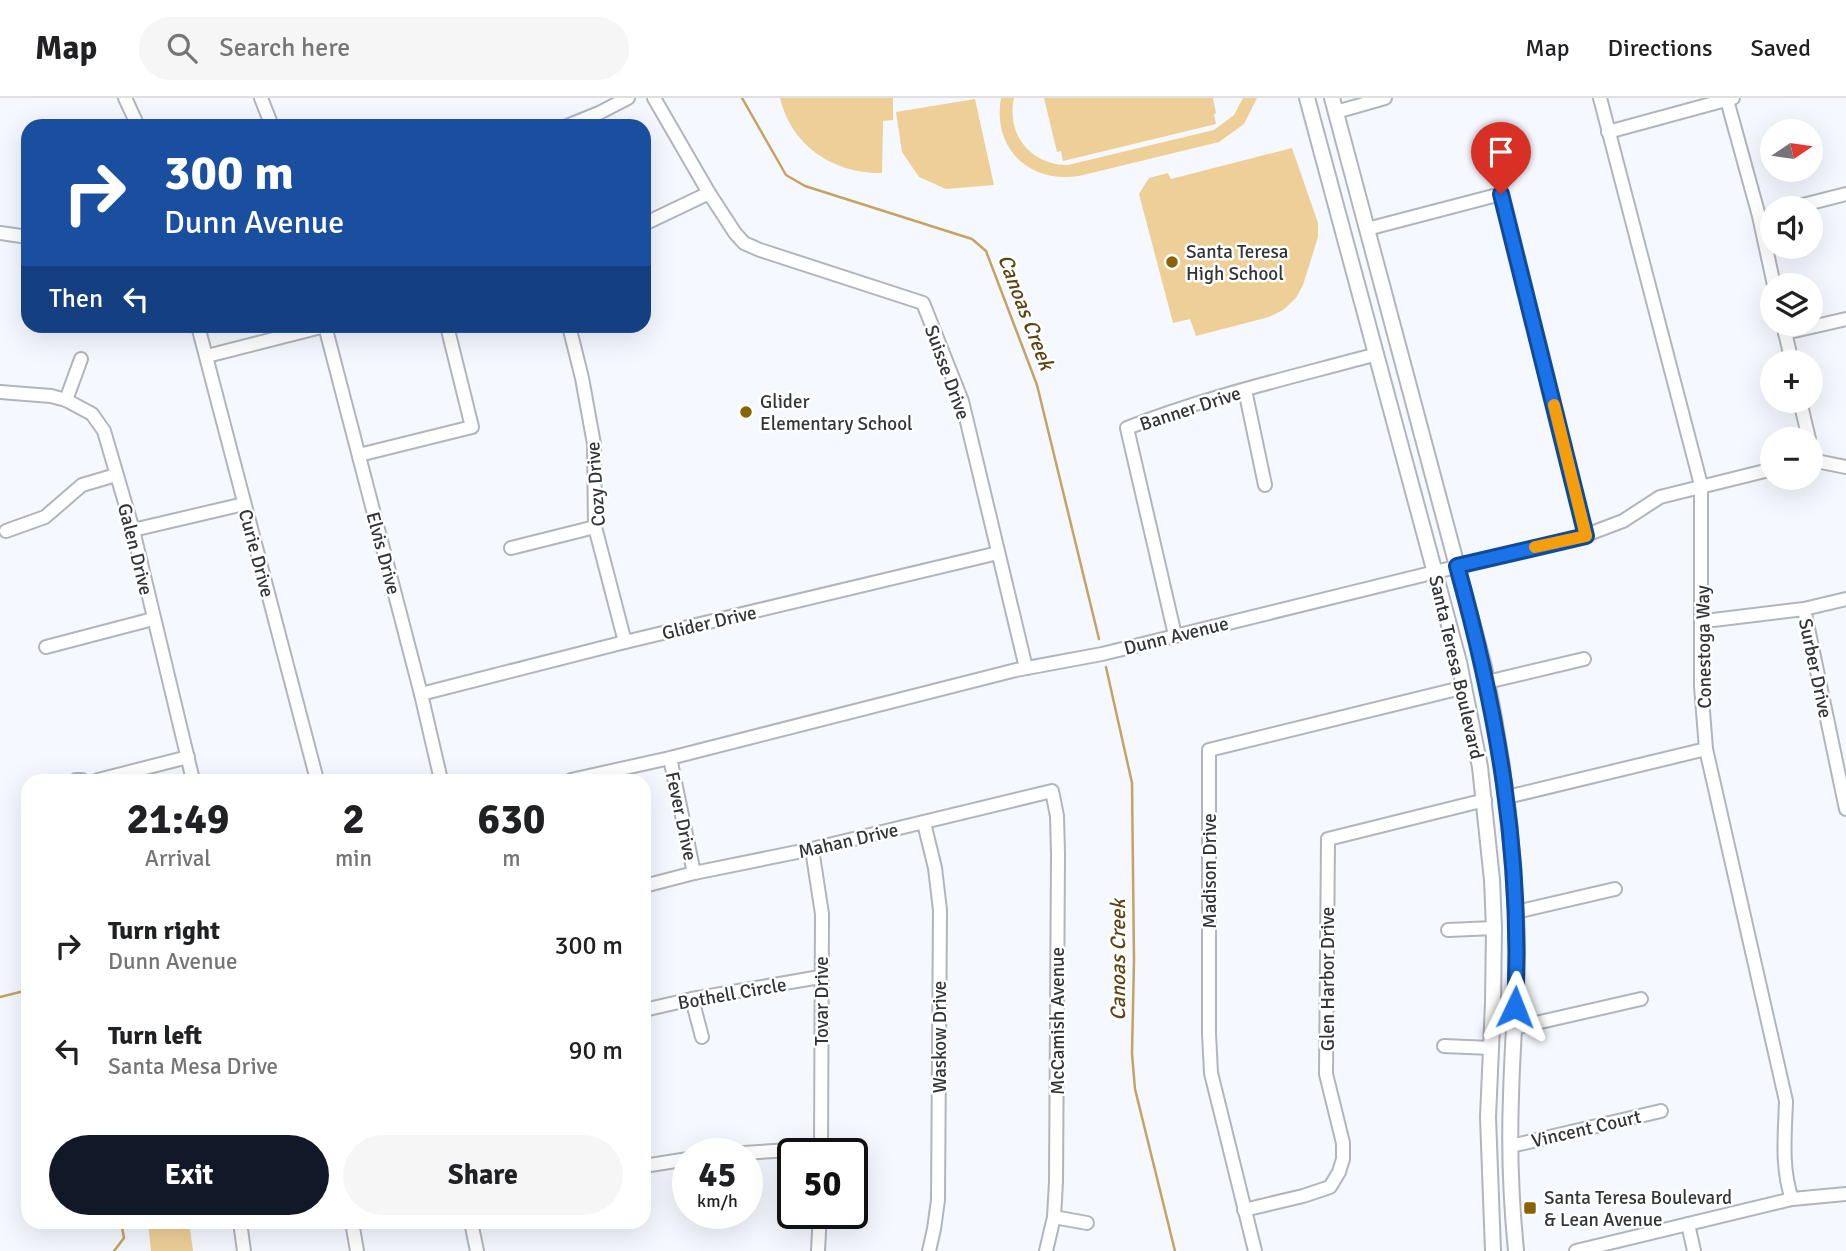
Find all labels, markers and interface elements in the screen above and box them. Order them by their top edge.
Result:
search box [139,17,629,80]
text: Map [35,28,97,69]
icon: search [163,29,201,67]
text: Search here [219,32,350,64]
text: Map [1525,33,1570,63]
text: Directions [1608,33,1713,63]
text: Saved [1751,33,1811,63]
north arrow [1760,119,1824,182]
map controls [1760,119,1823,490]
pin [1471,122,1531,194]
icon: arrive [1482,133,1520,171]
text: 300 m [164,143,294,203]
icon: right [49,147,140,238]
button: sound [1760,196,1823,259]
text: Dunn Avenue [164,203,344,242]
place label: Santa Teresa High School [1186,240,1288,286]
water label: Canoas Creek [992,251,1061,376]
marker: Santa Teresa High School [1164,254,1180,270]
button: layers [1760,273,1823,336]
icon: left [117,280,155,318]
text: Then [49,283,103,315]
street label: Suisse Drive [919,322,975,423]
button: + [1760,350,1823,413]
street label: Banner Drive [1137,381,1244,437]
place label: Glider Elementary School [760,390,913,436]
marker: Glider Elementary School [738,404,754,420]
button: − [1760,427,1823,490]
street label: Cozy Drive [581,441,611,527]
street label: Galen Drive [112,501,158,598]
street label: Curie Drive [233,506,279,600]
street label: Elvis Drive [360,509,406,597]
street label: Santa Teresa Boulevard [1423,573,1489,762]
street label: Conestoga Way [1691,585,1717,709]
street label: Glider Drive [660,600,759,645]
street label: Dunn Avenue [1121,611,1231,661]
street label: Surber Drive [1793,616,1837,720]
street label: Fever Drive [660,770,702,863]
text: 21:49 [126,794,230,845]
text: 2 [342,794,365,845]
text: 630 [477,794,546,845]
street label: Madison Drive [1198,813,1222,929]
street label: Mahan Drive [796,818,901,864]
text: Arrival [145,844,211,873]
text: min [335,844,372,873]
text: m [502,844,521,873]
water label: Canoas Creek [1105,897,1131,1021]
street label: Glen Harbor Drive [1316,907,1340,1051]
text: Turn right [108,915,220,947]
icon: right [49,927,87,965]
text: 300 m [554,930,623,962]
text: Dunn Avenue [108,947,238,976]
street label: McCamish Avenue [1046,947,1070,1095]
street label: Tovar Drive [810,956,834,1046]
position arrow [1478,970,1552,1044]
street label: Bothell Circle [676,973,788,1015]
street label: Waskow Drive [928,981,952,1093]
text: Turn left [108,1020,202,1052]
icon: left [49,1032,87,1070]
text: 90 m [568,1035,623,1067]
text: Santa Mesa Drive [108,1052,278,1081]
street label: Vincent Court [1529,1105,1644,1153]
button: Exit [49,1135,329,1215]
button: Share [343,1135,623,1215]
speed limit sign: 50 [777,1138,868,1229]
text: 45 [699,1153,736,1196]
place label: Santa Teresa Boulevard & Lean Avenue [1544,1186,1732,1232]
text: km/h [697,1190,738,1212]
marker: Santa Teresa Boulevard & Lean Avenue [1522,1200,1538,1216]

